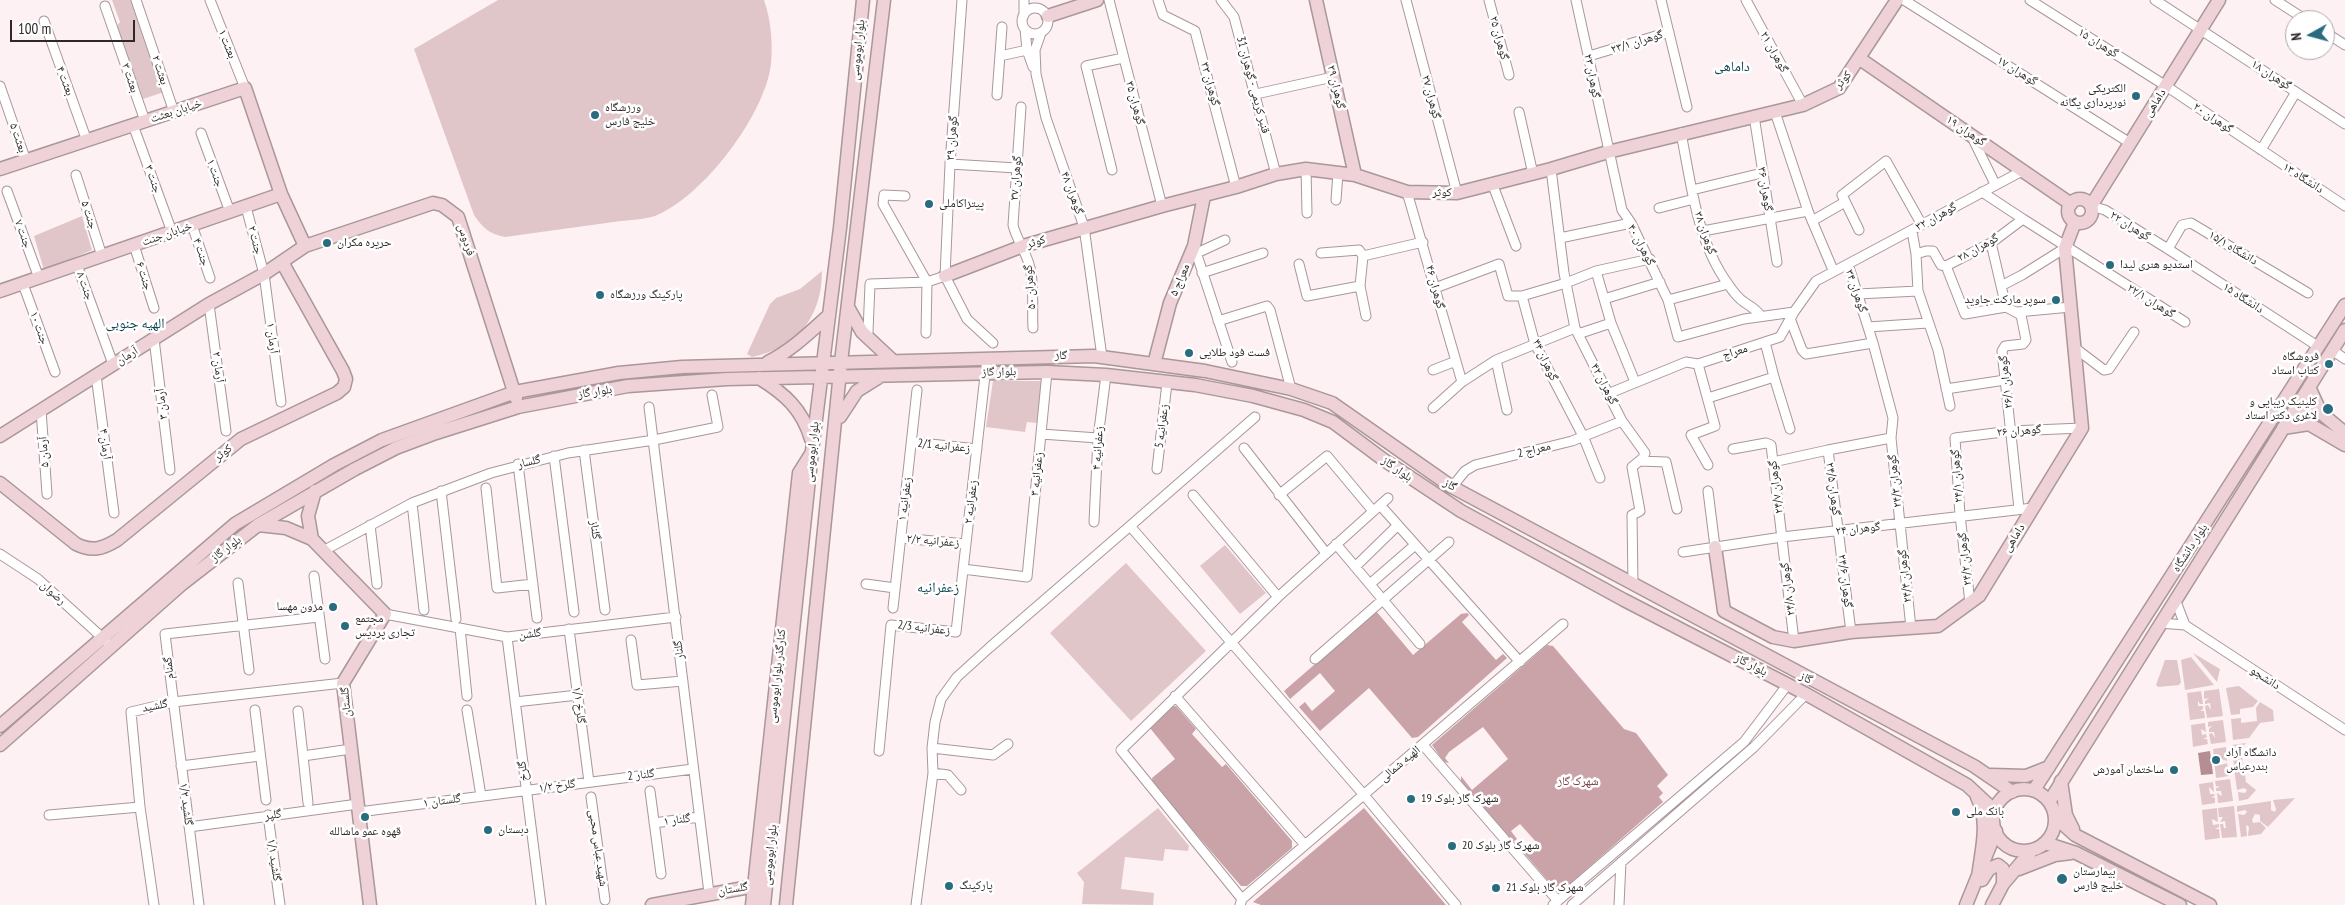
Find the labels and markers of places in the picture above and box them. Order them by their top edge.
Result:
place label: الکتریکی نورپردازی یگانه [2060,82,2126,110]
marker: الکتریکی نورپردازی یگانه [2130,90,2142,102]
place label: ورزشگاه خلیج فارس [605,101,655,129]
marker: ورزشگاه خلیج فارس [589,109,601,121]
place label: پیتزاکاملی [939,197,984,211]
marker: پیتزاکاملی [923,198,935,210]
place label: حریره مکران [337,236,392,250]
marker: حریره مکران [321,237,333,249]
place label: استدیو هنری لیدا [2120,258,2193,272]
marker: استدیو هنری لیدا [2104,259,2116,271]
place label: پارکینگ ورزشگاه [610,288,683,302]
marker: پارکینگ ورزشگاه [594,289,606,301]
place label: سوپر مارکت جاوید [1964,293,2046,307]
marker: سوپر مارکت جاوید [2050,294,2062,306]
place label: فست فود طلایی [1199,346,1270,360]
marker: فست فود طلایی [1183,347,1195,359]
place label: فروشگاه کتاب استاد [2272,350,2319,378]
marker: فروشگاه کتاب استاد [2323,358,2335,370]
place label: کلینیک زیبایی و لاغری دکتر استاد [2245,395,2317,423]
marker: کلینیک زیبایی و لاغری دکتر استاد [2321,402,2335,416]
place label: مزون مهسا [276,600,323,614]
marker: مزون مهسا [327,601,339,613]
place label: مجتمع تجاری پردیس [355,612,415,640]
marker: مجتمع تجاری پردیس [339,620,351,632]
place label: دانشگاه آزاد بندرعباس [2226,746,2276,774]
marker: دانشگاه آزاد بندرعباس [2210,754,2222,766]
place label: ساختمان آموزش [2093,763,2164,777]
marker: ساختمان آموزش [2168,764,2180,776]
place label: شهرک گاز بلوک 19 [1421,792,1499,806]
marker: شهرک گاز بلوک 19 [1405,793,1417,805]
place label: بانک ملی [1966,805,2004,819]
marker: بانک ملی [1950,806,1962,818]
marker: قهوه عمو ماشالله [359,811,371,823]
place label: دبستان [498,823,529,837]
marker: دبستان [482,824,494,836]
place label: قهوه عمو ماشالله [329,825,401,839]
place label: شهرک گاز بلوک 20 [1462,839,1540,853]
marker: شهرک گاز بلوک 20 [1446,840,1458,852]
place label: بیمارستان خلیج فارس [2073,865,2123,893]
marker: بیمارستان خلیج فارس [2055,872,2069,886]
place label: پارکینگ [959,879,993,893]
marker: پارکینگ [943,880,955,892]
place label: شهرک گاز بلوک 21 [1506,881,1584,895]
marker: شهرک گاز بلوک 21 [1490,882,1502,894]

